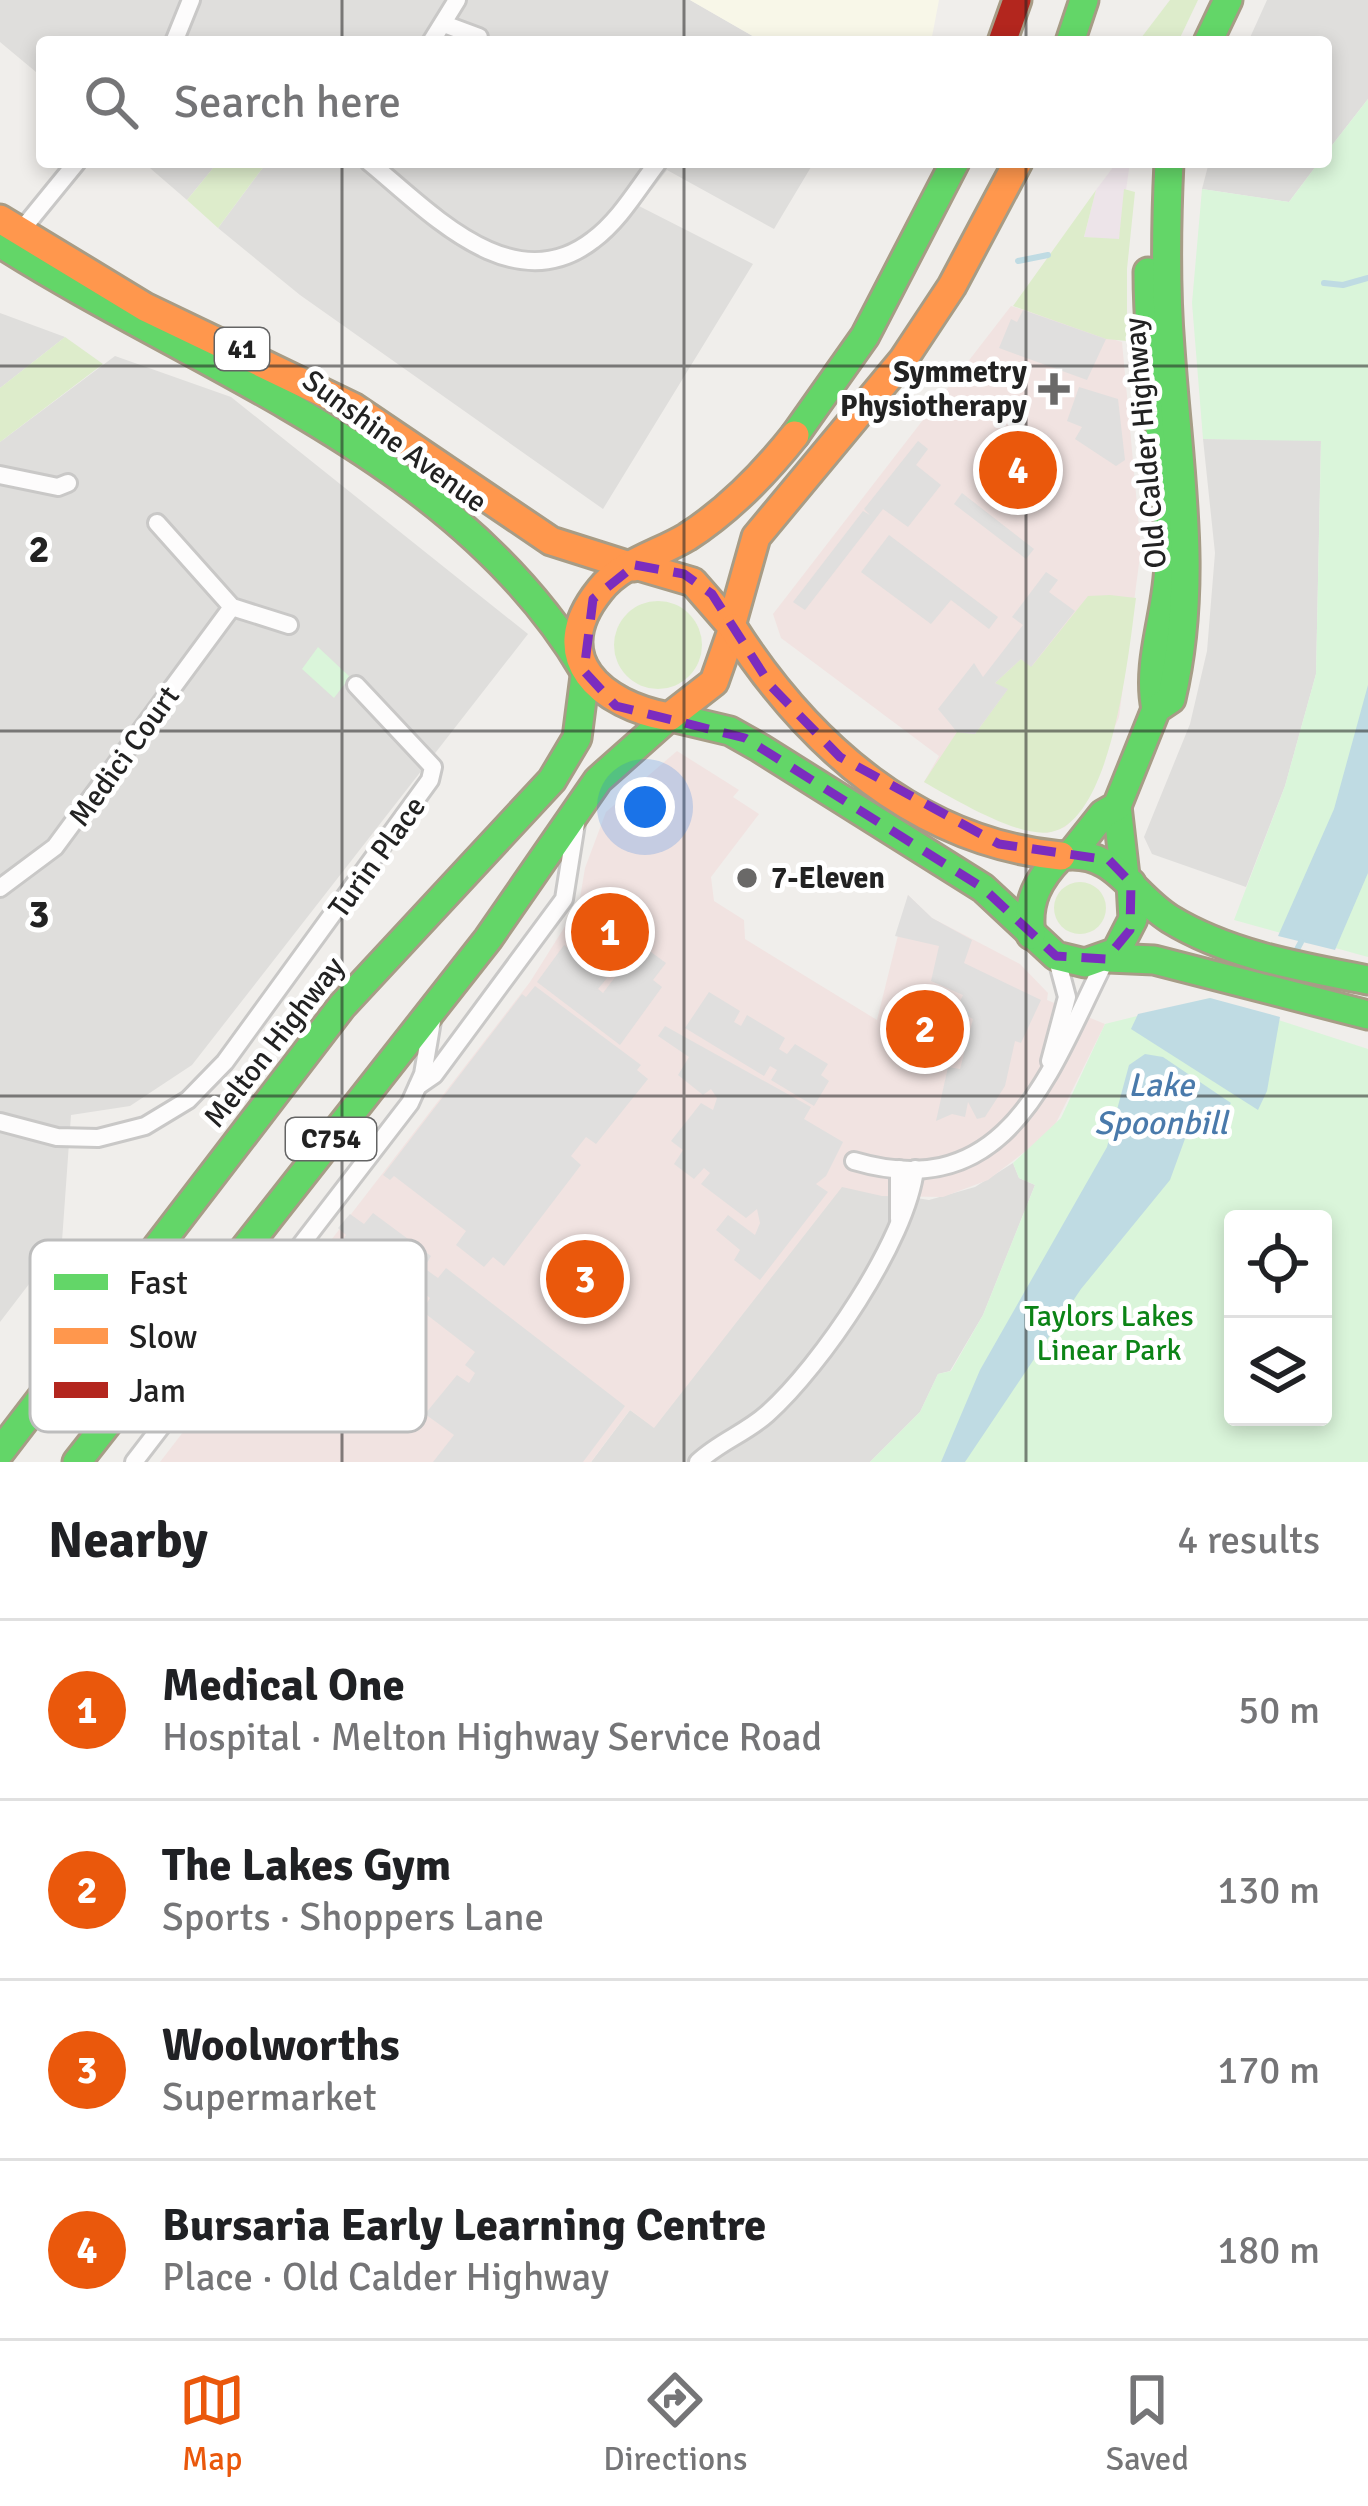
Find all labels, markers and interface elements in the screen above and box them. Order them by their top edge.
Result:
search box [36,36,1332,168]
icon: search [78,69,144,135]
text: Search here [174,75,401,130]
street label: Old Calder Highway [1116,316,1175,570]
road number: 41 [215,328,269,370]
place label: Symmetry Physiotherapy [840,354,1027,425]
street label: Sunshine Avenue [295,362,494,521]
marker: Symmetry Physiotherapy [1038,373,1070,405]
pin: 4 [979,425,1057,515]
text: 2 [28,525,50,573]
street label: Medici Court [61,679,188,834]
your location [615,777,675,837]
street label: Turin Place [321,789,434,925]
place label: 7-Eleven [771,860,885,897]
marker: 7-Eleven [734,865,760,891]
pin: 1 [571,887,649,977]
text: 3 [28,890,50,938]
street label: Melton Highway [196,949,353,1135]
pin: 2 [886,984,964,1074]
water label: Lake Spoonbill [1094,1065,1230,1144]
road number: C754 [286,1118,376,1160]
map controls [1224,1210,1332,1426]
button: locate [1224,1210,1332,1318]
pin: 3 [546,1234,624,1324]
legend [30,1240,426,1432]
text: Fast [129,1263,188,1304]
park label: Taylors Lakes Linear Park [1024,1298,1194,1369]
text: Slow [129,1317,198,1358]
button: layers [1224,1318,1332,1426]
text: Jam [129,1371,186,1412]
text: Nearby [48,1509,208,1572]
text: 4 results [1177,1516,1320,1564]
text: Medical One [162,1658,405,1713]
text: 1 [76,1686,98,1734]
text: 50 m [1238,1686,1320,1734]
text: Hospital · Melton Highway Service Road [162,1713,822,1761]
text: The Lakes Gym [162,1838,451,1893]
text: 2 [76,1866,98,1914]
text: 130 m [1217,1866,1320,1914]
text: Sports · Shoppers Lane [162,1893,544,1941]
text: Woolworths [162,2018,400,2073]
text: 3 [76,2046,98,2094]
text: 170 m [1217,2046,1320,2094]
text: Supermarket [162,2073,377,2121]
text: Bursaria Early Learning Centre [162,2198,766,2253]
text: 4 [76,2226,98,2274]
text: 180 m [1217,2226,1320,2274]
text: Place · Old Calder Highway [162,2253,609,2301]
tab: Map [179,2367,245,2480]
tab: Directions [603,2367,748,2480]
tab: Saved [1106,2367,1189,2480]

